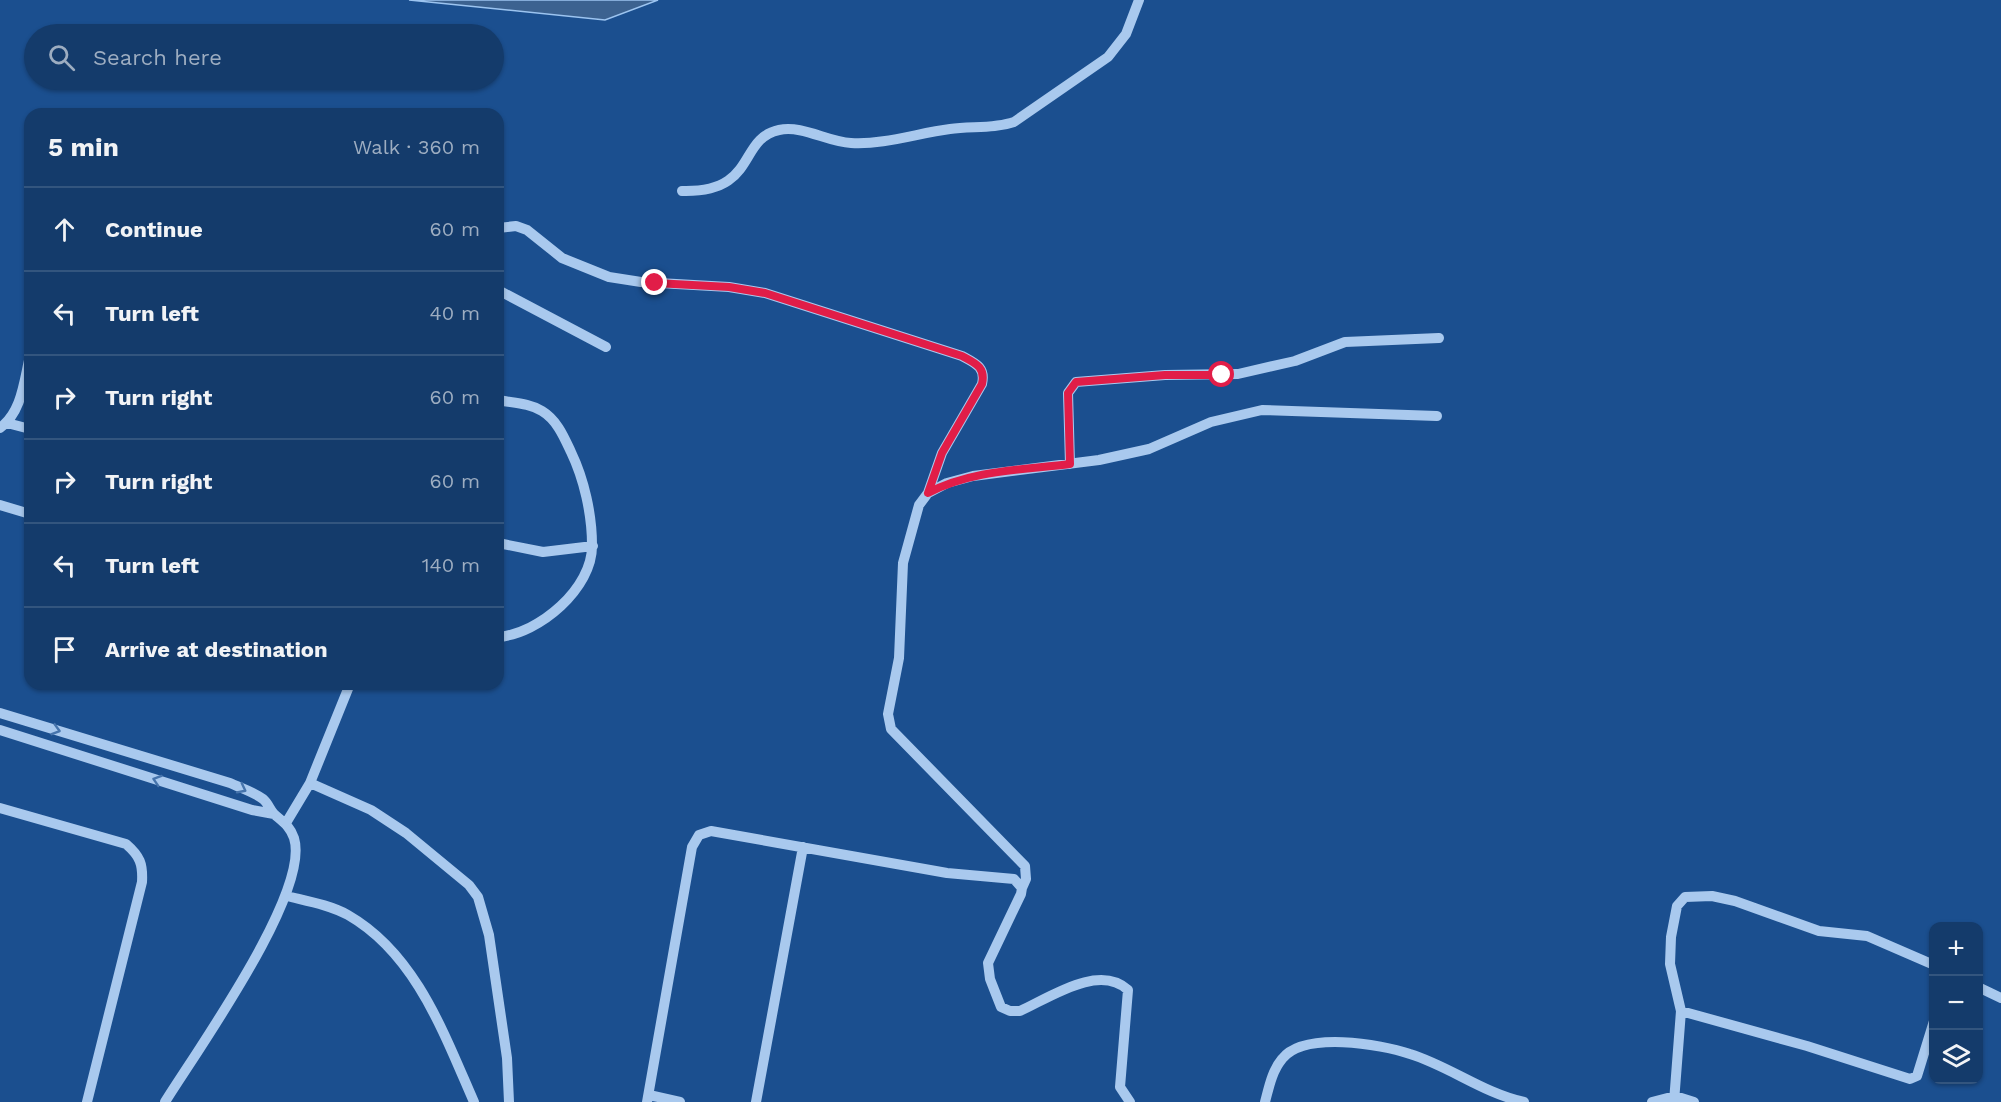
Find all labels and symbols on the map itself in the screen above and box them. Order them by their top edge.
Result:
route end [641,269,667,295]
route start [1208,361,1234,387]
one-way arrow [50,723,61,735]
one-way arrow [152,774,163,787]
one-way arrow [235,781,246,793]

